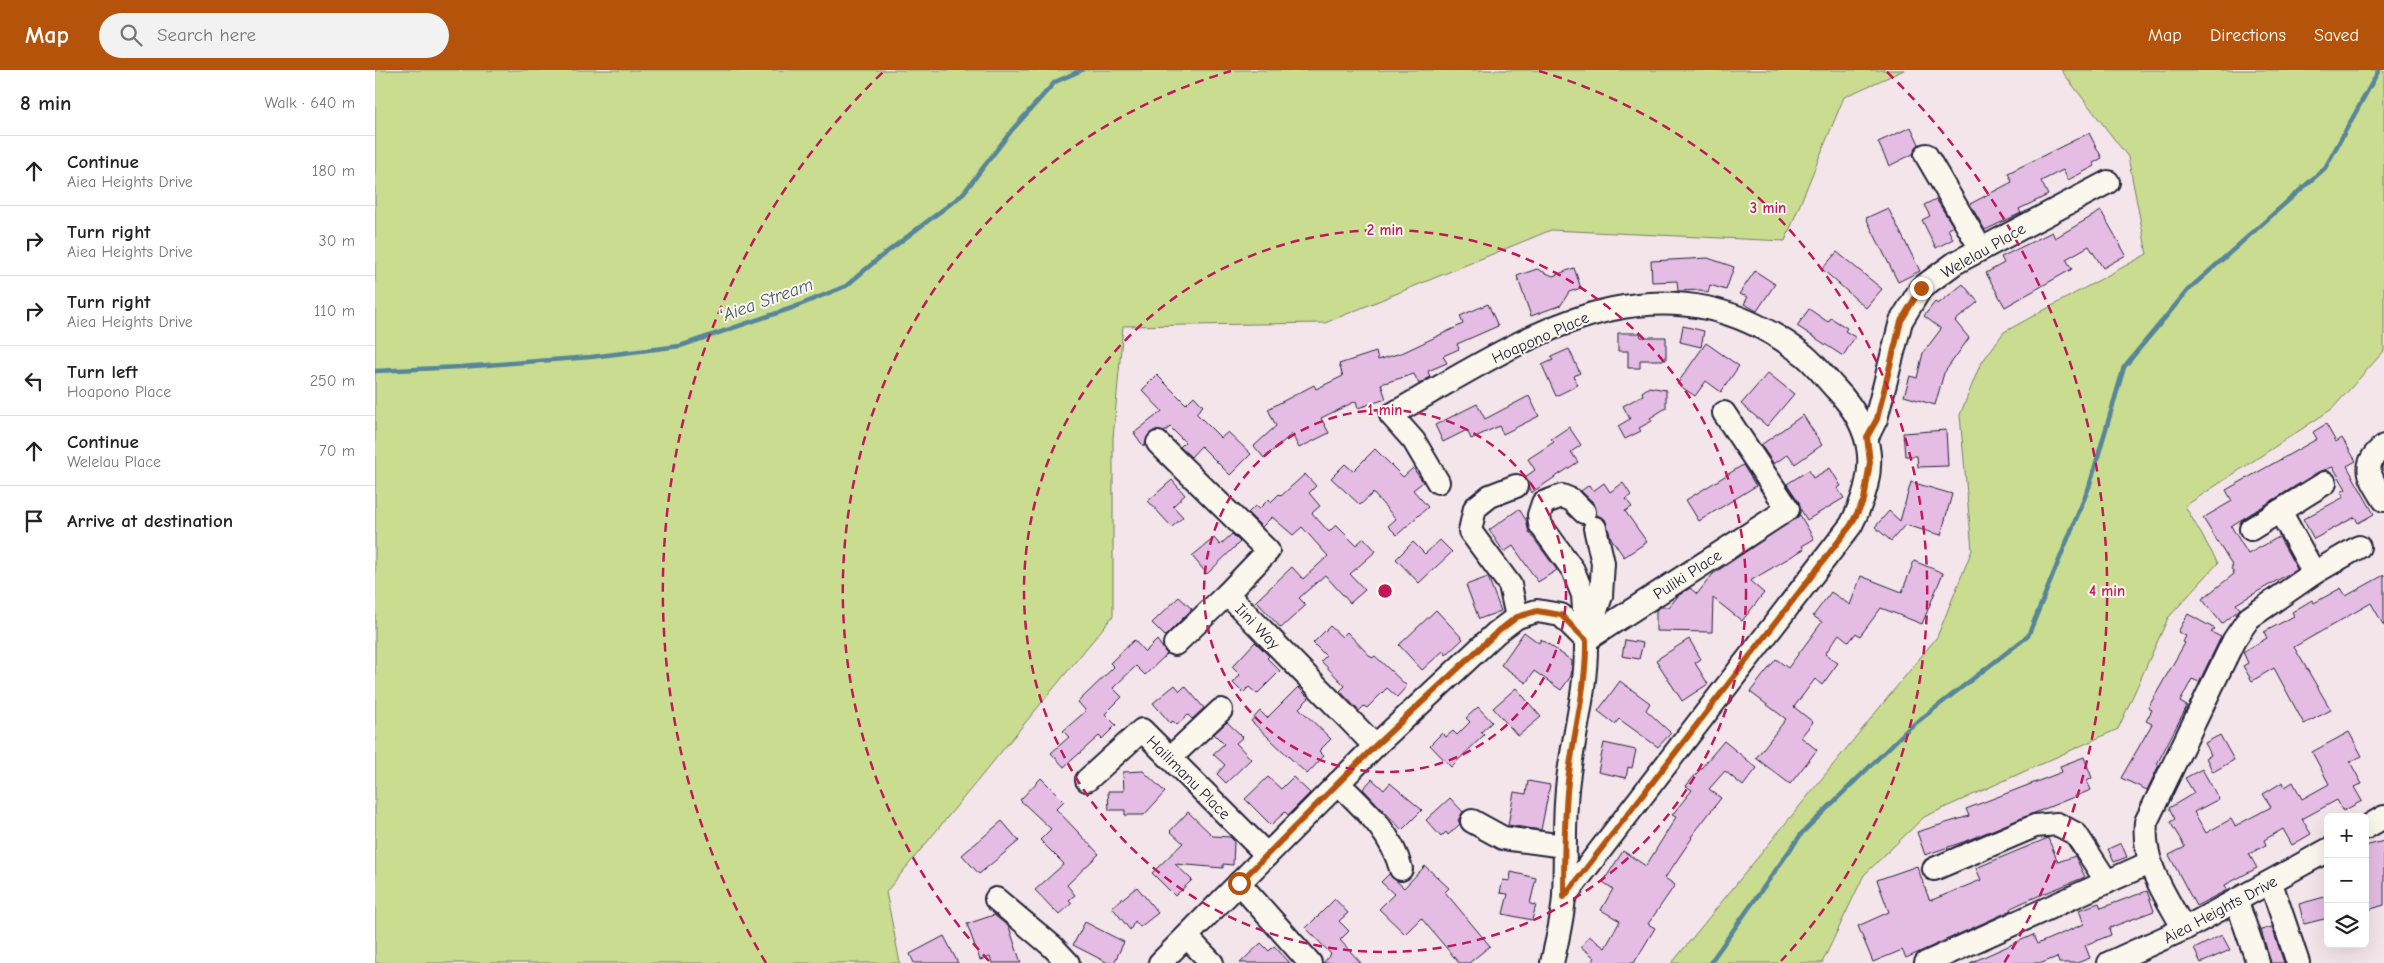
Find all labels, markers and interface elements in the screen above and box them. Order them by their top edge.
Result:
search box [99,13,449,58]
text: Map [25,21,69,49]
icon: search [117,21,145,49]
text: Search here [157,24,256,46]
text: Map [2148,25,2182,46]
text: Directions [2210,25,2286,46]
text: Saved [2314,25,2359,46]
text: 8 min [20,91,71,115]
text: Walk · 640 m [264,94,355,112]
text: Continue [67,151,139,173]
icon: ahead [20,157,48,185]
text: 180 m [312,162,355,180]
text: Aiea Heights Drive [67,173,193,191]
text: 3 min [1750,199,1786,217]
street label: Welelau Place [1938,220,2029,282]
text: Turn right [67,221,151,243]
text: 2 min [1367,221,1403,239]
icon: right [20,227,48,255]
text: 30 m [319,232,355,250]
text: Aiea Heights Drive [67,243,193,261]
water label: ʻAiea Stream [716,274,816,327]
route end [1910,277,1933,300]
text: Turn right [67,291,151,313]
icon: right [20,297,48,325]
text: 110 m [314,302,355,320]
street label: Hoapono Place [1489,308,1592,367]
text: Aiea Heights Drive [67,313,193,331]
text: Turn left [67,361,138,383]
icon: left [20,367,48,395]
text: 250 m [310,372,355,390]
text: Hoapono Place [67,383,171,401]
text: 1 min [1368,401,1402,419]
text: Continue [67,431,139,453]
icon: ahead [20,437,48,465]
text: 70 m [319,442,355,460]
text: Welelau Place [67,453,161,471]
icon: arrive [20,507,48,535]
text: Arrive at destination [67,510,233,532]
street label: Puliki Place [1650,546,1725,603]
centre of rings [1376,582,1394,600]
text: 4 min [2089,582,2125,600]
street label: Iini Way [1231,600,1284,654]
street label: Hailimanu Place [1143,732,1234,823]
map controls [2324,813,2369,948]
button: + [2324,813,2369,858]
button: − [2324,858,2369,903]
route start [1228,872,1251,895]
street label: Aiea Heights Drive [2161,872,2280,947]
button: layers [2324,903,2369,948]

